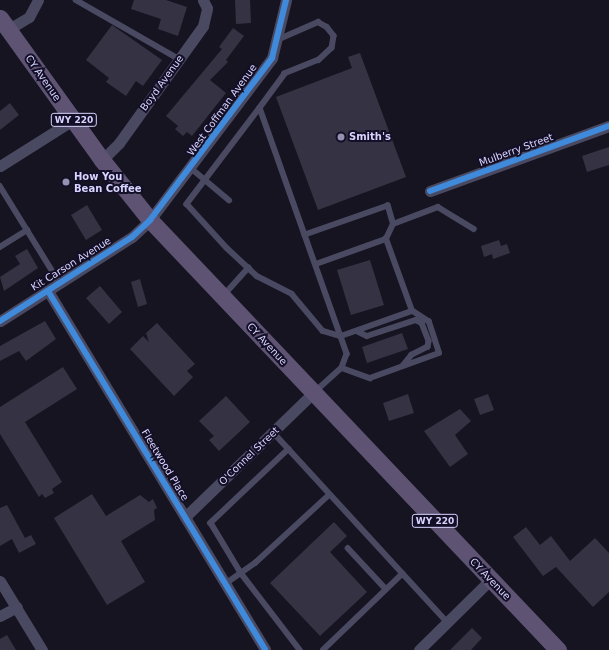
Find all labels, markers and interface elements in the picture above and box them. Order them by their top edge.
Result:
street label: CY Avenue [23,53,63,103]
street label: Boyd Avenue [138,53,186,113]
street label: West Coffman Avenue [185,62,259,158]
road number: WY 220 [50,113,98,127]
place label: Smith's [349,131,391,143]
street label: Mulberry Street [477,131,555,169]
marker: Smith's [336,132,346,142]
place label: How You Bean Coffee [74,170,142,194]
marker: How You Bean Coffee [61,177,71,187]
street label: Kit Carson Avenue [29,235,113,293]
street label: CY Avenue [244,320,290,368]
street label: O'Connel Street [216,424,282,488]
street label: Fleetwood Place [139,427,191,503]
road number: WY 220 [411,514,459,528]
street label: CY Avenue [467,556,513,602]

